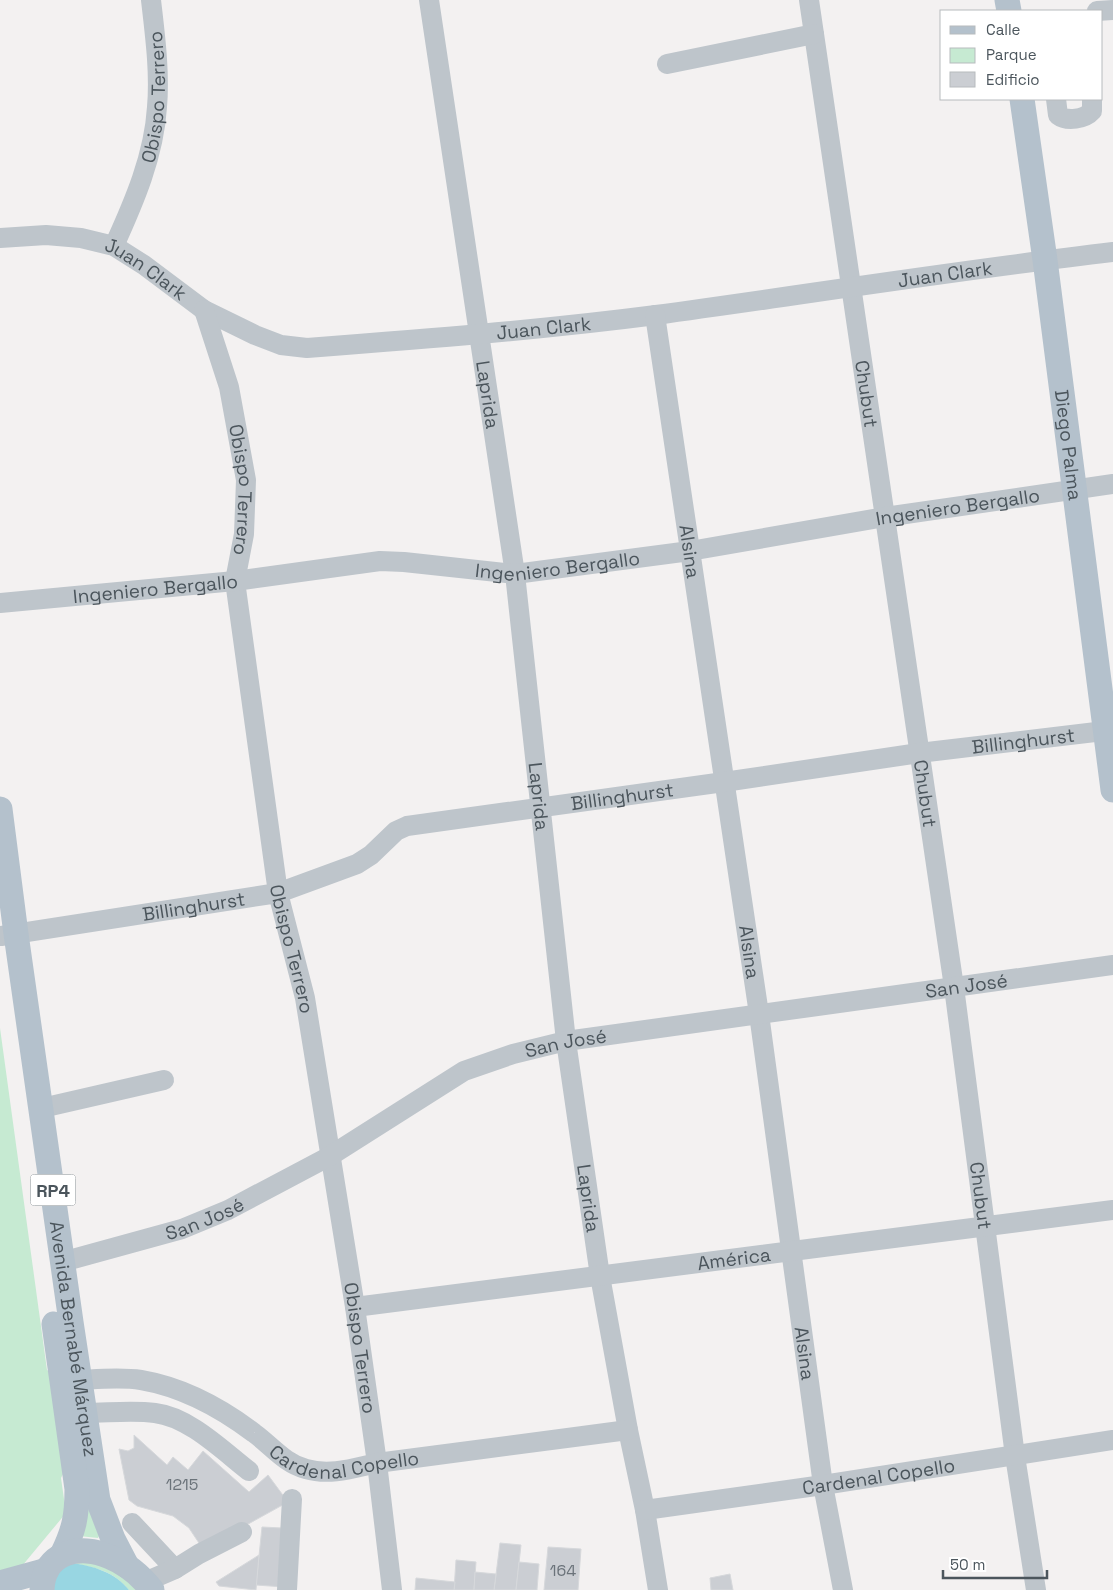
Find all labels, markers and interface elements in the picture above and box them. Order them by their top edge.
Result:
legend [940,10,1103,100]
text: Calle [986,20,1021,39]
street label: Obispo Terrero [135,30,170,166]
text: Parque [986,45,1037,64]
text: Edificio [986,70,1040,89]
street label: Juan Clark [103,232,192,306]
street label: Juan Clark [896,255,994,293]
street label: Juan Clark [495,310,592,345]
street label: Chubut [850,358,884,429]
street label: Laprida [471,359,506,430]
street label: Diego Palma [1049,388,1088,502]
street label: Obispo Terrero [224,422,259,558]
street label: Ingeniero Bergallo [874,482,1041,531]
street label: Alsina [674,523,707,580]
street label: Ingeniero Bergallo [474,545,641,586]
street label: Ingeniero Bergallo [72,568,239,609]
street label: Billinghurst [970,722,1076,759]
street label: Chubut [908,758,943,829]
street label: Laprida [523,761,555,832]
street label: Billinghurst [569,777,675,816]
street label: Obispo Terrero [264,883,320,1015]
street label: Billinghurst [141,886,247,926]
street label: Alsina [733,923,766,981]
street label: San José [924,967,1009,1003]
street label: San José [522,1023,608,1063]
street label: Chubut [964,1160,998,1231]
street label: Laprida [571,1162,606,1234]
road number: RP4 [30,1174,76,1206]
street label: San José [162,1191,248,1246]
street label: Avenida Bernabé Márquez [44,1219,104,1458]
street label: América [696,1241,772,1276]
street label: Obispo Terrero [339,1280,382,1415]
street label: Alsina [789,1325,821,1382]
street label: Cardenal Copello [264,1439,420,1484]
street label: Cardenal Copello [801,1452,957,1500]
house number: 1215 [166,1474,198,1495]
scale bar [943,1548,1047,1580]
text: 50 m [950,1555,985,1574]
house number: 164 [550,1560,576,1581]

